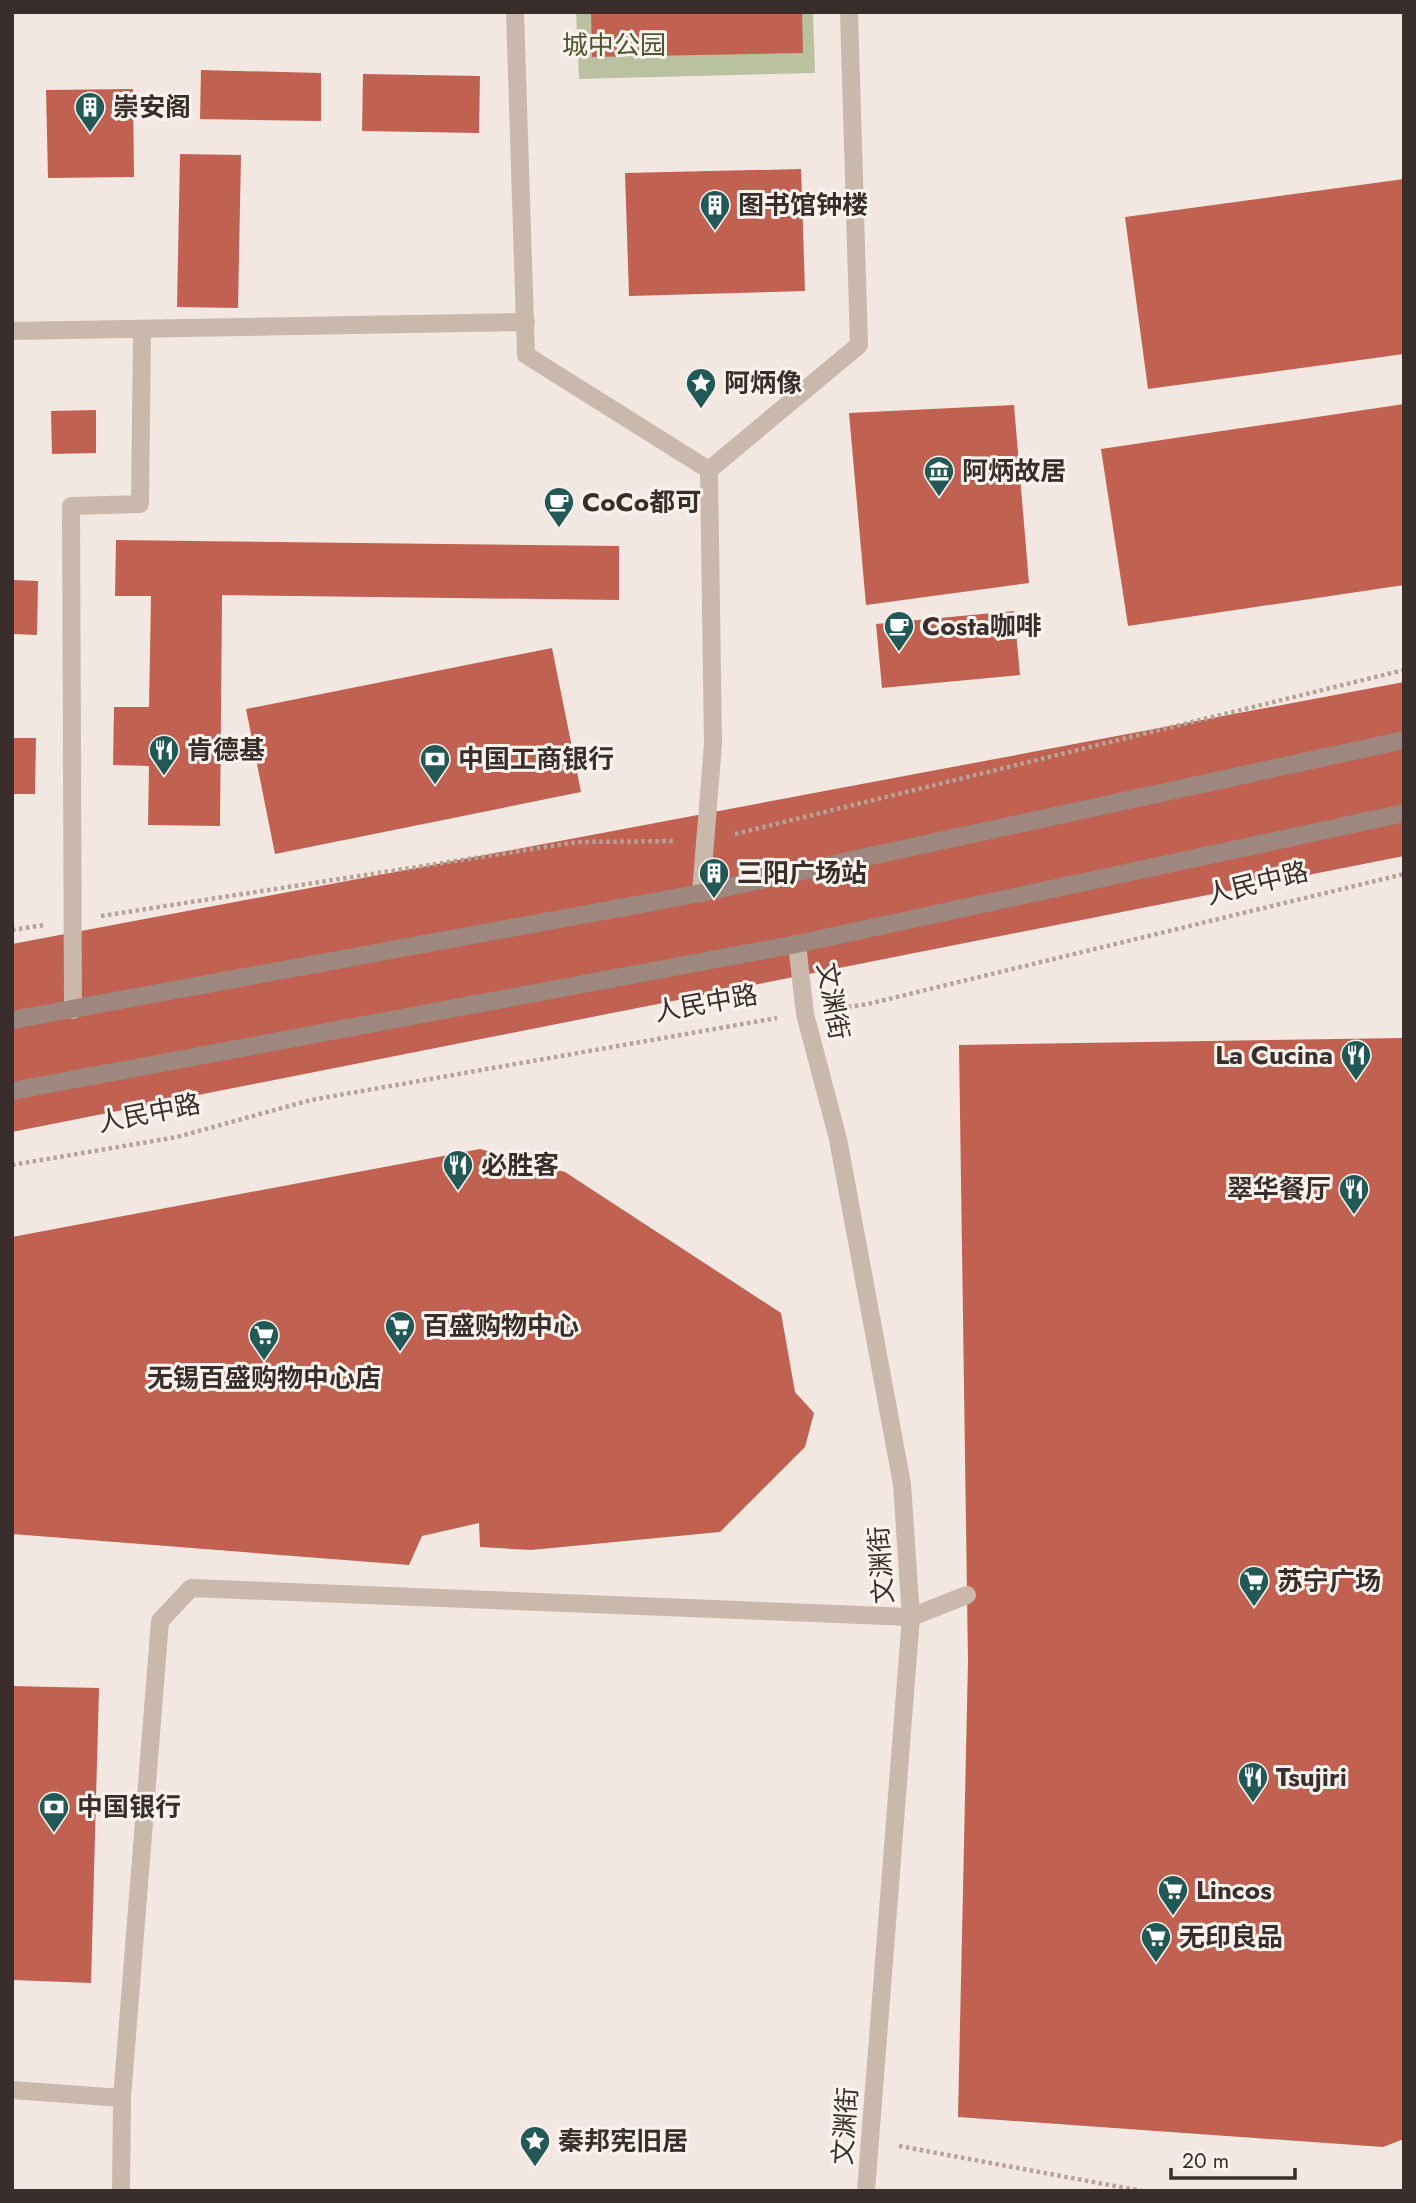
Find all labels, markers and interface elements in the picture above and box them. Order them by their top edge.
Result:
park label: 城中公园 [562,26,666,64]
place label: 崇安阁 [113,88,191,126]
building icon: 崇安阁 [73,90,107,134]
place label: 图书馆钟楼 [738,186,868,224]
building icon: 图书馆钟楼 [698,188,732,232]
place label: 阿炳像 [724,364,802,402]
place icon: 阿炳像 [684,366,718,410]
place label: 阿炳故居 [962,452,1066,490]
museum icon: 阿炳故居 [922,454,956,498]
place label: CoCo都可 [582,483,701,521]
cafe icon: CoCo都可 [542,485,576,529]
place label: Costa咖啡 [922,607,1042,645]
cafe icon: Costa咖啡 [882,609,916,653]
place label: 肯德基 [187,731,265,769]
restaurant icon: 肯德基 [147,733,181,777]
place label: 中国工商银行 [458,740,614,778]
bank icon: 中国工商银行 [418,742,452,786]
street label: 人民中路 [1202,852,1312,914]
place label: 三阳广场站 [737,854,867,892]
building icon: 三阳广场站 [697,856,731,900]
street label: 文渊街 [808,959,858,1043]
street label: 人民中路 [651,975,761,1031]
place label: La Cucina [1215,1036,1333,1074]
restaurant icon: La Cucina [1339,1038,1373,1082]
street label: 人民中路 [94,1084,204,1142]
place label: 必胜客 [481,1146,559,1184]
restaurant icon: 必胜客 [441,1148,475,1192]
place label: 翠华餐厅 [1227,1170,1331,1208]
restaurant icon: 翠华餐厅 [1337,1172,1371,1216]
place label: 百盛购物中心 [423,1307,579,1345]
supermarket icon: 百盛购物中心 [383,1309,417,1353]
supermarket icon: 无锡百盛购物中心店 [247,1318,281,1362]
place label: 无锡百盛购物中心店 [147,1359,381,1397]
street label: 文渊街 [859,1525,903,1605]
place label: 苏宁广场 [1277,1562,1381,1600]
supermarket icon: 苏宁广场 [1237,1564,1271,1608]
place label: Tsujiri [1276,1758,1347,1796]
restaurant icon: Tsujiri [1236,1760,1270,1804]
place label: 中国银行 [77,1788,181,1826]
bank icon: 中国银行 [37,1790,71,1834]
place label: Lincos [1196,1871,1272,1909]
supermarket icon: Lincos [1156,1873,1190,1917]
place label: 无印良品 [1179,1918,1283,1956]
supermarket icon: 无印良品 [1139,1920,1173,1964]
street label: 文渊街 [823,2086,867,2166]
place label: 秦邦宪旧居 [558,2122,688,2160]
place icon: 秦邦宪旧居 [518,2124,552,2168]
scale bar [1171,2136,1295,2180]
text: 20 m [1182,2146,1229,2176]

